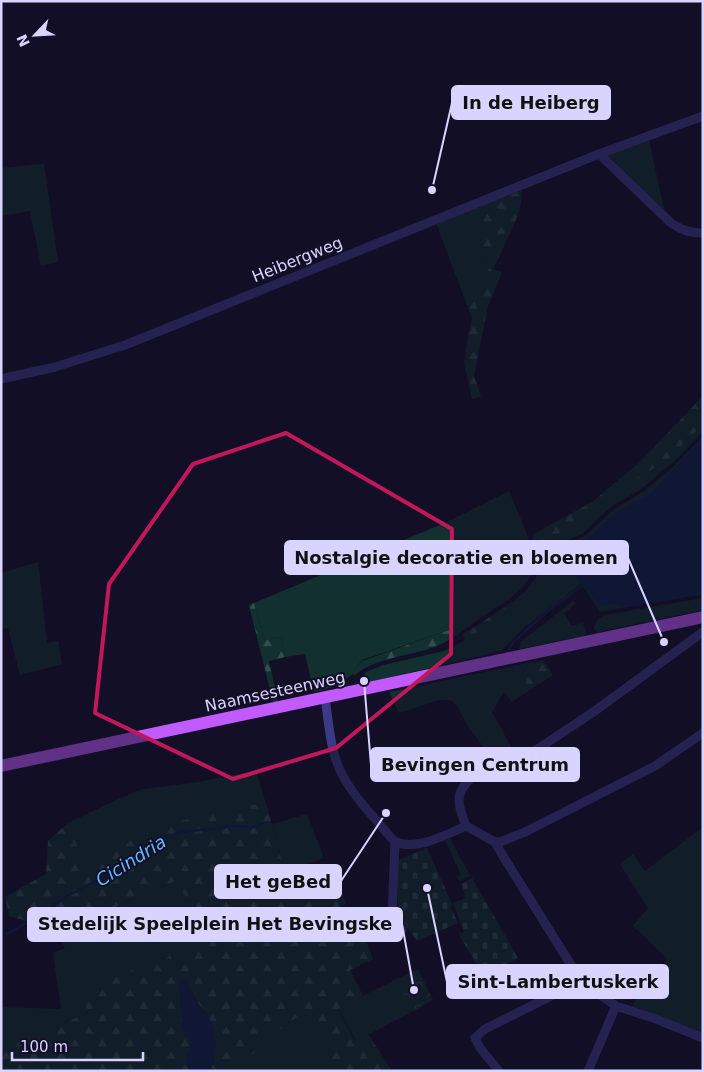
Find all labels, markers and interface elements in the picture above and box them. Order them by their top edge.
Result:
north arrow [10,10,60,60]
text: N [13,32,33,49]
callout: In de Heiberg [452,86,610,119]
text: In de Heiberg [462,92,600,113]
street label: Heibergweg [249,233,345,286]
callout: Nostalgie decoratie en bloemen [285,541,628,574]
text: Nostalgie decoratie en bloemen [294,547,618,568]
street label: Naamsesteenweg [203,667,347,716]
callout: Bevingen Centrum [371,748,579,781]
text: Bevingen Centrum [381,754,569,775]
water label: Cicindria [92,831,170,890]
callout: Het geBed [215,865,341,898]
text: Het geBed [225,871,331,892]
callout: Stedelijk Speelplein Het Bevingske [28,908,402,941]
text: Stedelijk Speelplein Het Bevingske [38,913,392,934]
callout: Sint-Lambertuskerk [447,965,668,998]
text: Sint-Lambertuskerk [457,971,660,992]
scale bar [12,1030,144,1062]
text: 100 m [20,1038,68,1056]

